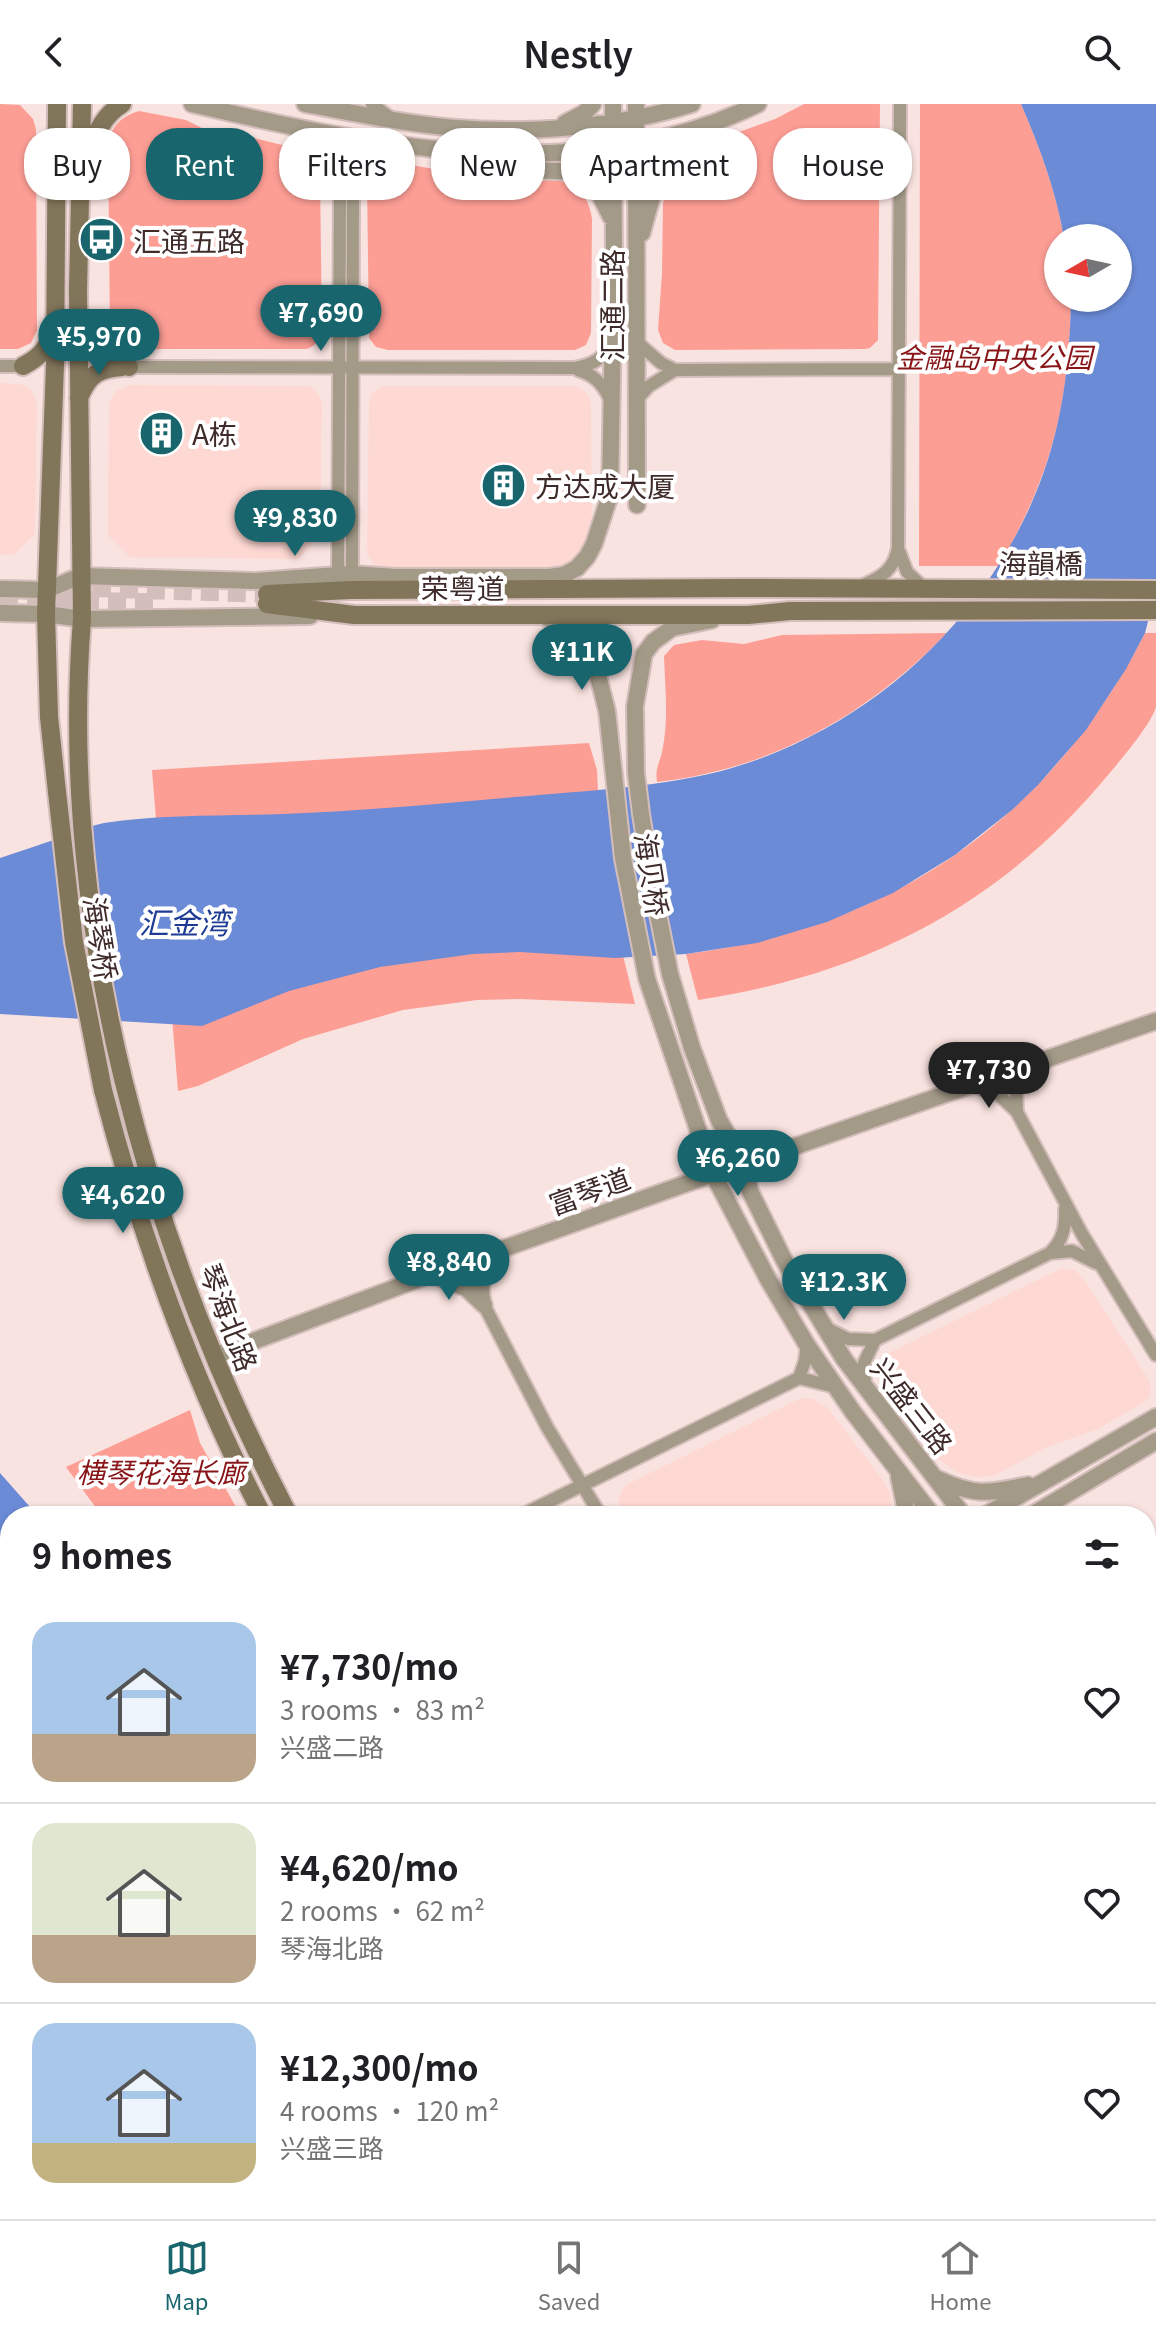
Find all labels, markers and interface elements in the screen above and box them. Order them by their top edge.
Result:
text: Nestly [523,26,633,78]
icon: back [32,30,76,74]
icon: search [1080,30,1124,74]
chip: Buy [24,128,130,200]
chip: Rent [146,128,263,200]
chip: Filters [279,128,415,200]
chip: New [431,128,545,200]
chip: Apartment [561,128,757,200]
chip: House [773,128,912,200]
bus stop icon: 汇通五路 [78,216,126,264]
place label: 汇通五路 [133,220,245,260]
north arrow [1044,224,1132,312]
map controls [1044,224,1132,312]
street label: 汇通二路 [591,249,631,361]
pin: ¥7,690 [256,285,386,353]
text: ¥7,690 [278,292,364,329]
pin: ¥5,970 [34,309,164,377]
text: ¥5,970 [56,316,142,353]
park label: 金融岛中央公园 [896,336,1096,376]
building icon: A栋 [137,409,185,457]
place label: A栋 [192,413,237,453]
building icon: 方达成大厦 [480,461,528,509]
place label: 方达成大厦 [535,465,675,505]
pin: ¥9,830 [230,490,360,558]
text: ¥9,830 [252,497,338,534]
street label: 海韻橋 [999,542,1083,582]
street label: 荣粤道 [421,567,505,607]
pin: ¥11K [535,624,629,692]
text: ¥11K [550,631,614,668]
street label: 海贝桥 [627,829,679,919]
street label: 海琴桥 [76,893,128,983]
water label: 汇金湾 [139,899,234,943]
pin: ¥7,730 [924,1042,1054,1110]
text: ¥7,730 [946,1049,1032,1086]
pin: ¥6,260 [673,1130,803,1198]
text: ¥6,260 [695,1137,781,1174]
street label: 富琴道 [543,1157,635,1223]
pin: ¥4,620 [58,1167,188,1235]
text: ¥4,620 [80,1174,166,1211]
pin: ¥8,840 [384,1234,514,1302]
text: ¥8,840 [406,1241,492,1278]
pin: ¥12.3K [779,1254,909,1322]
street label: 琴海北路 [191,1258,269,1376]
text: ¥12.3K [800,1261,888,1298]
street label: 兴盛三路 [863,1349,963,1461]
park label: 横琴花海长廊 [77,1451,249,1491]
text: 9 homes [32,1530,172,1579]
icon: filters [1080,1532,1124,1576]
text: ¥7,730/mo [280,1641,459,1690]
icon: home [96,1654,192,1750]
icon: heart [1080,1680,1124,1724]
text: 3 rooms · 83 m² [280,1690,485,1727]
text: 兴盛二路 [280,1727,384,1764]
text: ¥4,620/mo [280,1842,459,1891]
icon: home [96,1855,192,1951]
icon: heart [1080,1881,1124,1925]
text: 2 rooms · 62 m² [280,1891,485,1928]
text: 琴海北路 [280,1928,384,1965]
text: ¥12,300/mo [280,2042,479,2091]
icon: home [96,2055,192,2151]
icon: heart [1080,2081,1124,2125]
text: 4 rooms · 120 m² [280,2091,499,2128]
text: 兴盛三路 [280,2128,384,2165]
tab: Map [165,2236,209,2316]
tab: Saved [538,2236,600,2316]
tab: Home [929,2236,991,2316]

